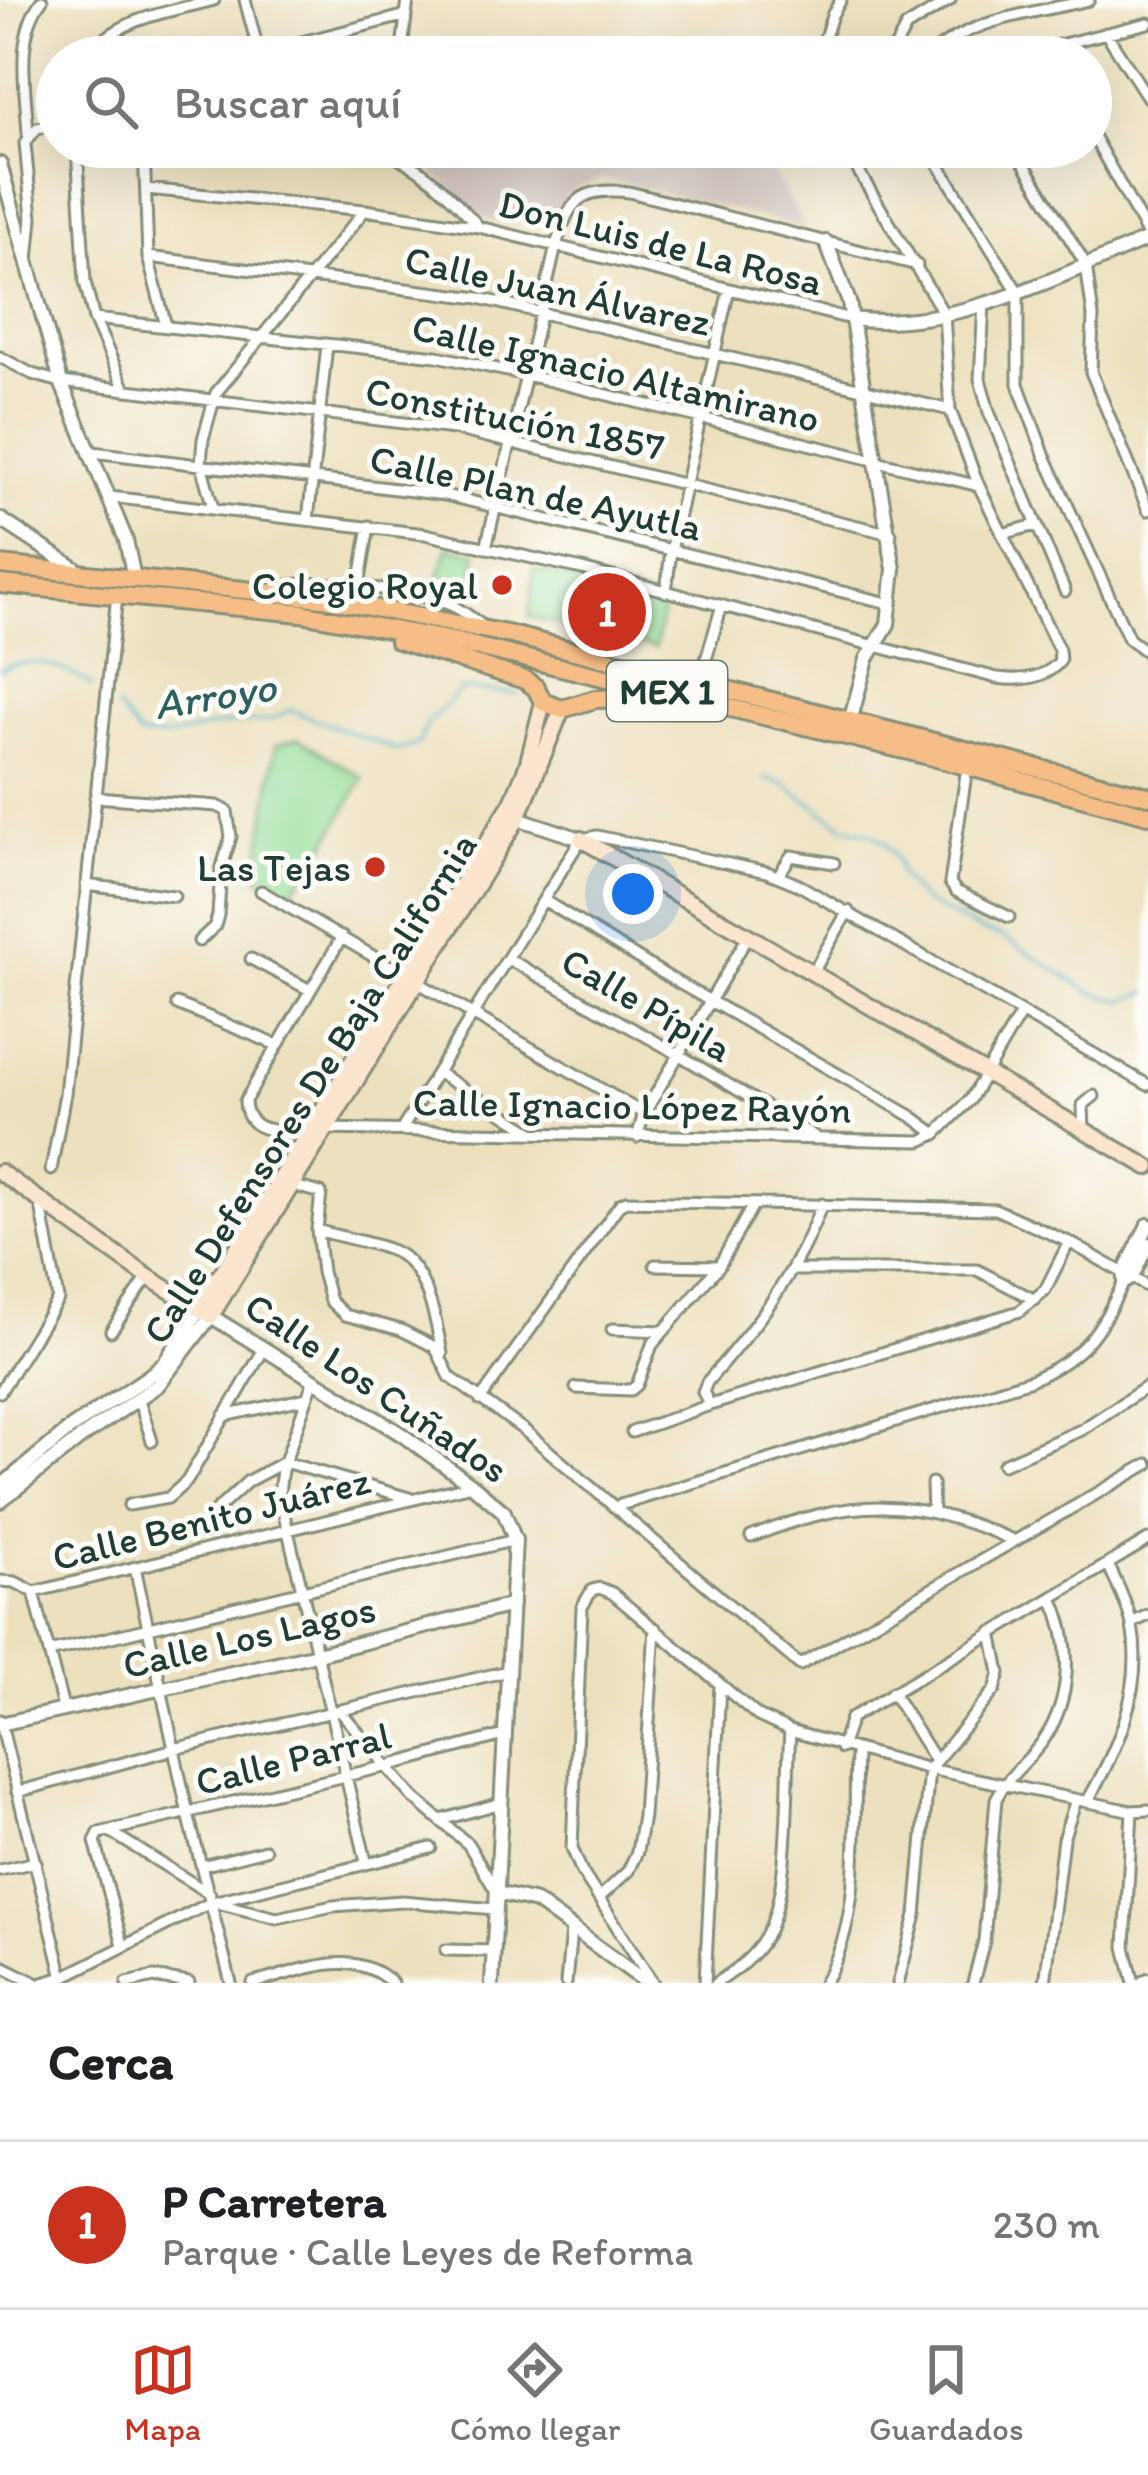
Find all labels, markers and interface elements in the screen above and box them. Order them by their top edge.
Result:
search box [36,36,1112,168]
icon: search [78,69,144,135]
text: Buscar aquí [174,75,401,129]
street label: Don Luis de La Rosa [494,180,827,305]
street label: Calle Juan Álvarez [401,235,715,346]
street label: Calle Ignacio Altamirano [408,303,824,442]
street label: Constitución 1857 [362,366,668,470]
street label: Calle Plan de Ayutla [366,434,706,551]
place label: Colegio Royal [252,562,478,609]
pin: 1 [568,567,646,657]
marker: Colegio Royal [489,572,515,598]
water label: Arroyo [151,660,281,730]
road number: MEX 1 [607,661,727,721]
street label: Calle Defensores De Baja California [132,824,487,1352]
place label: Las Tejas [197,844,351,891]
marker: Las Tejas [362,854,388,880]
your location [603,864,663,924]
street label: Calle Pípila [553,937,740,1072]
street label: Calle Ignacio López Rayón [412,1078,852,1133]
street label: Calle Los Cuñados [236,1282,517,1493]
street label: Calle Benito Juárez [47,1456,375,1581]
street label: Calle Los Lagos [118,1585,380,1688]
street label: Calle Parral [191,1712,396,1805]
text: Cerca [48,2031,174,2092]
text: P Carretera [162,2174,386,2228]
text: 1 [78,2201,96,2248]
text: 230 m [993,2201,1100,2248]
text: Parque · Calle Leyes de Reforma [162,2228,694,2275]
tab: Mapa [124,2337,201,2448]
tab: Cómo llegar [450,2337,621,2448]
tab: Guardados [869,2337,1024,2448]

